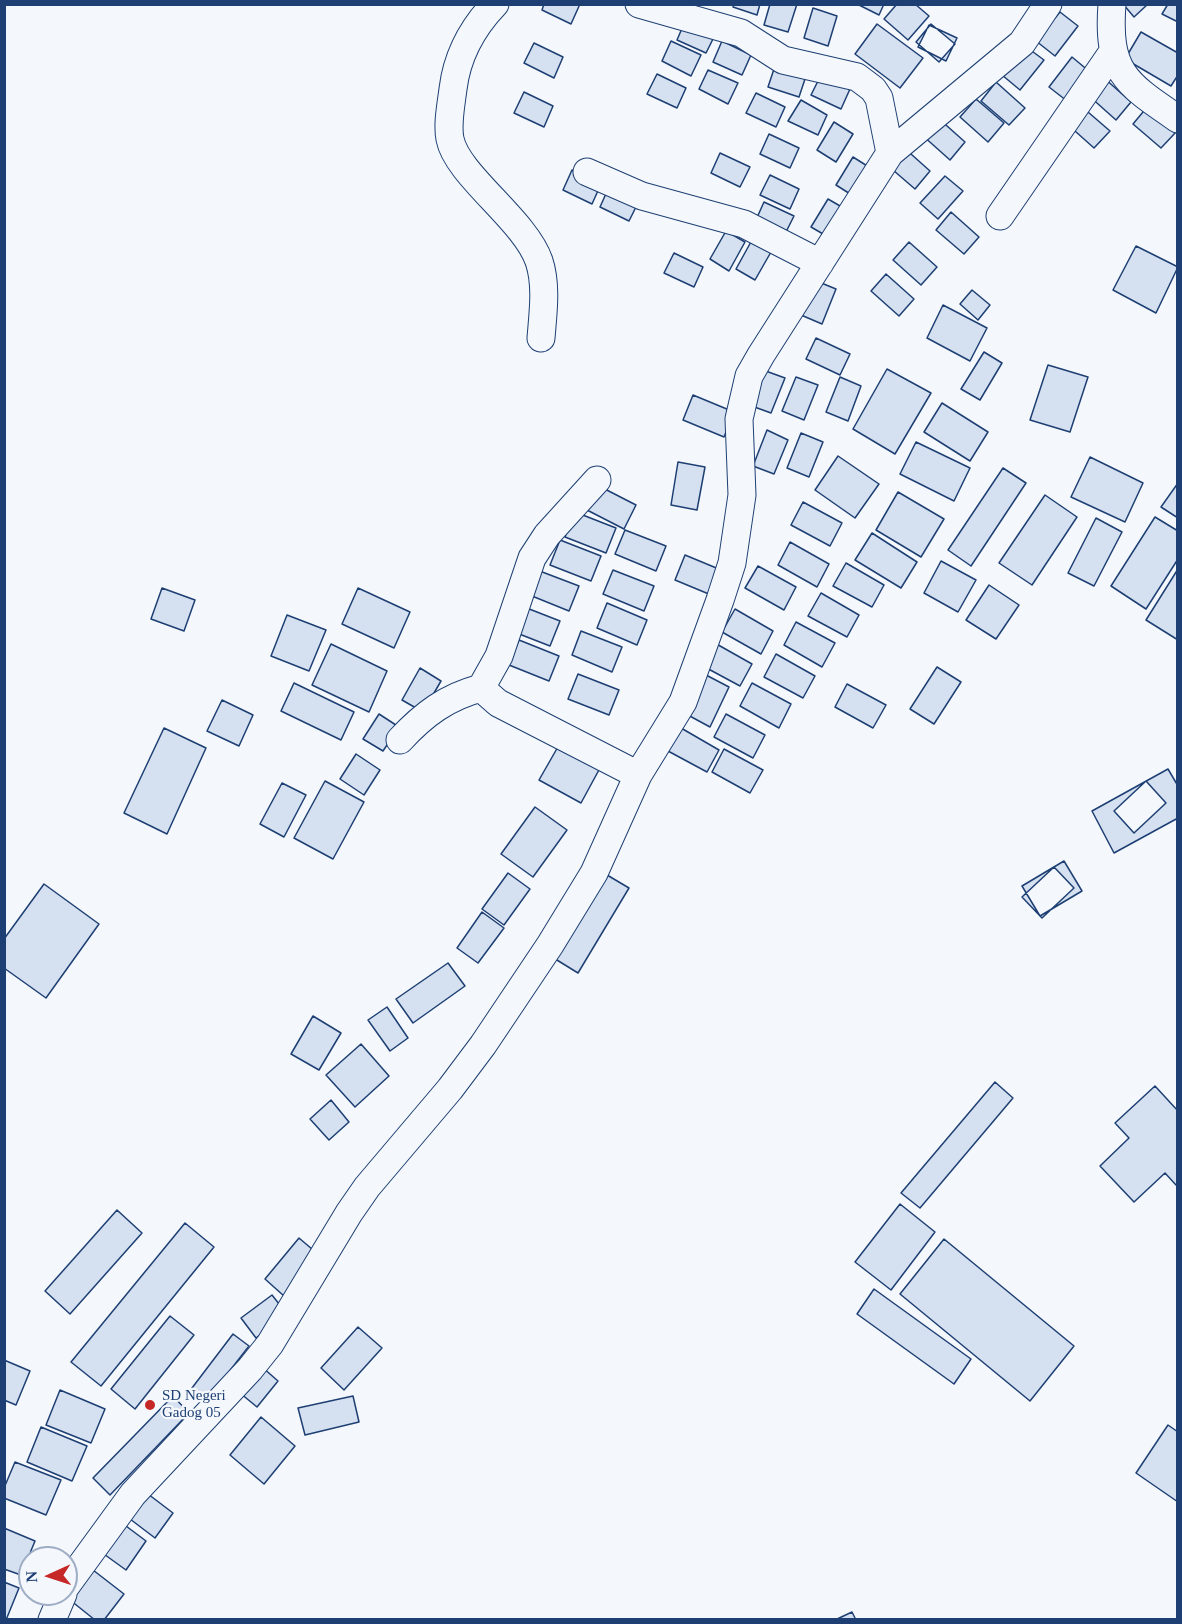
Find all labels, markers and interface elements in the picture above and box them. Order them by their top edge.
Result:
place label: SD Negeri Gadog 05 [162,1387,226,1422]
marker: SD Negeri Gadog 05 [143,1398,157,1412]
north arrow [18,1546,78,1606]
text: N [23,1571,40,1583]

